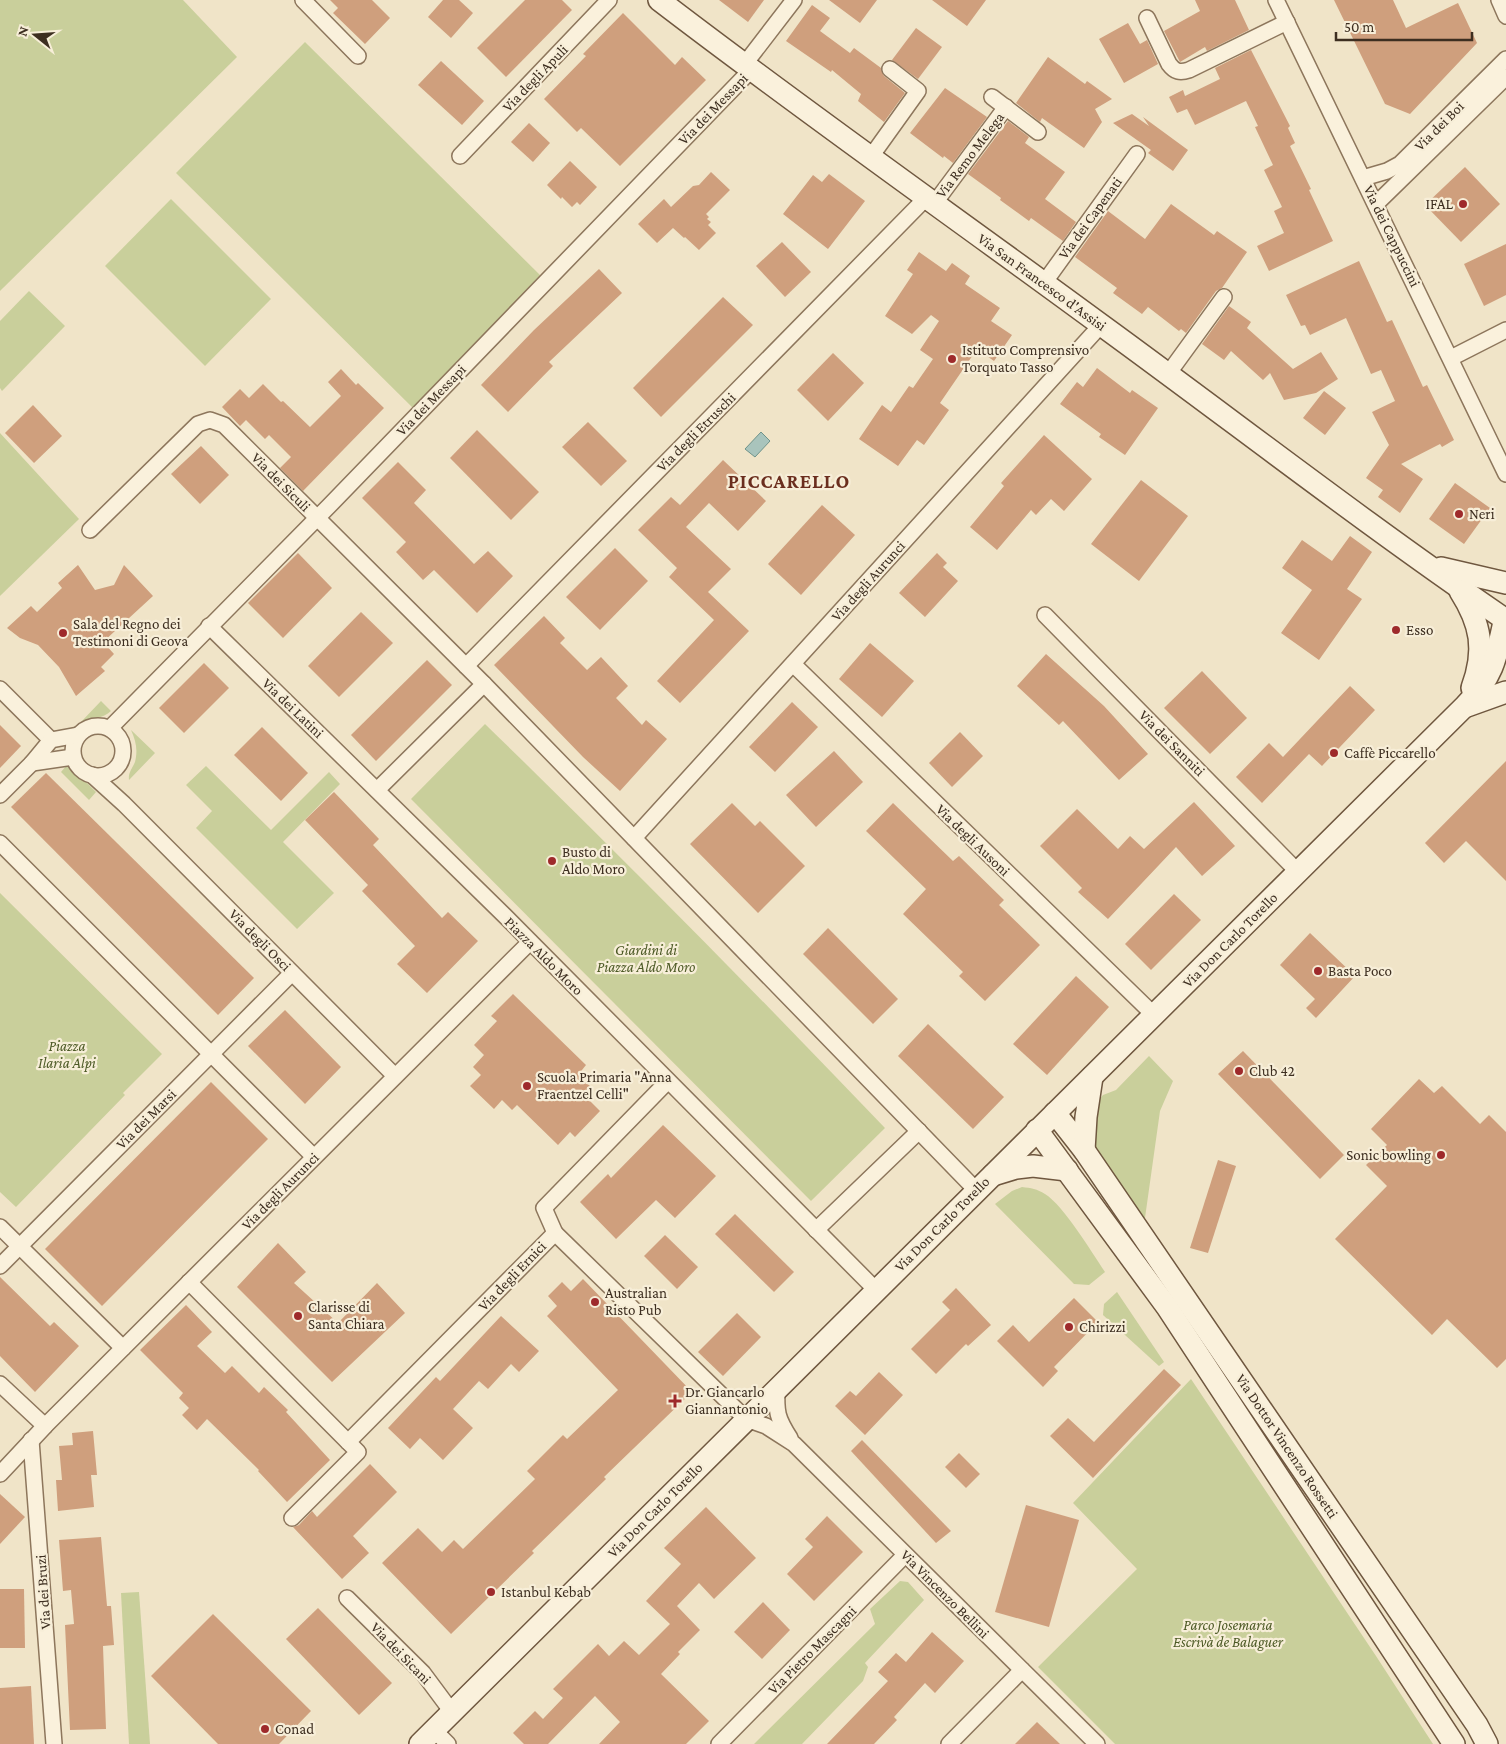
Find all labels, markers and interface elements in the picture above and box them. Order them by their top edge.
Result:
north arrow [10,10,60,60]
scale bar [1336,10,1472,42]
text: 50 m [1344,19,1374,35]
text: N [14,24,32,38]
street label: Via degli Apuli [499,41,572,115]
street label: Via dei Messapi [675,70,752,149]
street label: Via dei Boi [1411,98,1467,154]
street label: Via Remo Melega [933,109,1008,201]
street label: Via dei Capenati [1055,174,1126,263]
street label: Via dei Cappuccini [1360,183,1424,290]
place label: IFAL [1425,196,1454,212]
marker: IFAL [1457,198,1469,210]
street label: Via San Francesco d'Assisi [975,230,1109,334]
place label: Istituto Comprensivo Torquato Tasso [962,342,1089,376]
marker: Istituto Comprensivo Torquato Tasso [946,353,958,365]
street label: Via dei Messapi [393,361,470,440]
street label: Via degli Etruschi [653,389,739,475]
street label: Via dei Siculi [248,449,314,515]
district label: PICCARELLO [728,470,850,492]
place label: Neri [1469,506,1495,522]
marker: Neri [1453,508,1465,520]
street label: Via degli Aurunci [828,538,909,625]
place label: Sala del Regno dei Testimoni di Geova [73,616,188,649]
place label: Esso [1406,622,1433,638]
marker: Esso [1390,624,1402,636]
marker: Sala del Regno dei Testimoni di Geova [57,627,69,639]
street label: Via dei Latini [259,675,327,741]
street label: Via dei Sanniti [1136,707,1208,779]
place label: Caffè Piccarello [1344,745,1436,761]
marker: Caffè Piccarello [1328,747,1340,759]
street label: Via degli Ausoni [932,801,1013,880]
place label: Busto di Aldo Moro [562,844,625,877]
marker: Busto di Aldo Moro [546,855,558,867]
street label: Via Don Carlo Torello [1179,889,1281,991]
street label: Via degli Osci [225,906,294,975]
street label: Piazza Aldo Moro [502,914,586,998]
park label: Giardini di Piazza Aldo Moro [597,942,695,975]
place label: Basta Poco [1328,963,1392,979]
marker: Basta Poco [1312,965,1324,977]
park label: Piazza Ilaria Alpi [38,1038,97,1072]
place label: Club 42 [1249,1063,1295,1079]
marker: Club 42 [1233,1065,1245,1077]
place label: Scuola Primaria "Anna Fraentzel Celli" [537,1069,672,1102]
marker: Scuola Primaria "Anna Fraentzel Celli" [521,1080,533,1092]
street label: Via dei Marsi [113,1086,179,1152]
place label: Sonic bowling [1346,1147,1431,1164]
street label: Via degli Aurunci [238,1149,323,1234]
marker: Sonic bowling [1435,1149,1447,1161]
street label: Via Don Carlo Torello [891,1173,993,1275]
street label: Via degli Ernici [475,1238,550,1315]
place label: Australian Risto Pub [605,1285,667,1318]
marker: Australian Risto Pub [589,1296,601,1308]
place label: Clarisse di Santa Chiara [308,1299,384,1332]
marker: Clarisse di Santa Chiara [292,1310,304,1322]
place label: Chirizzi [1079,1319,1126,1335]
marker: Chirizzi [1063,1321,1075,1333]
street label: Via Dottor Vincenzo Rossetti [1233,1371,1341,1521]
place label: Dr. Giancarlo Giannantonio [685,1384,768,1417]
marker: Dr. Giancarlo Giannantonio [669,1395,681,1407]
street label: Via Don Carlo Torello [604,1459,706,1561]
street label: Via Vincenzo Bellini [898,1547,993,1642]
street label: Via dei Bruzi [32,1554,54,1630]
place label: Istanbul Kebab [501,1584,591,1600]
marker: Istanbul Kebab [485,1586,497,1598]
street label: Via Pietro Mascagni [765,1603,860,1698]
park label: Parco Josemaria Escrivà de Balaguer [1173,1617,1284,1651]
street label: Via dei Sicani [368,1619,434,1687]
place label: Conad [275,1721,314,1737]
marker: Conad [259,1723,271,1735]

